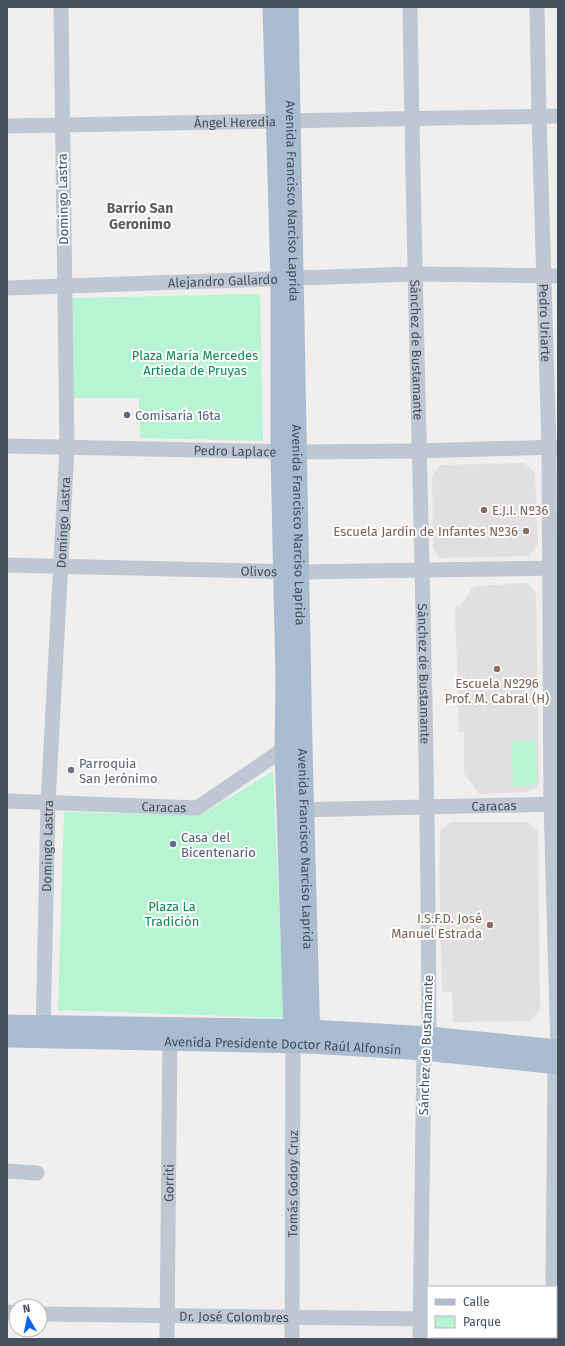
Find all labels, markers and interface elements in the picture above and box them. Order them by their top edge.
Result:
street label: Avenida Francisco Narciso Laprida [283,100,302,302]
street label: Ángel Heredia [194,114,276,130]
street label: Domingo Lastra [55,153,71,245]
district label: Barrio San Geronimo [107,200,173,233]
street label: Alejandro Gallardo [168,271,278,290]
street label: Sánchez de Bustamante [408,279,426,420]
street label: Pedro Uriarte [537,283,554,362]
park label: Plaza María Mercedes Artieda de Pruyas [132,348,258,378]
place label: Comisaría 16ta [135,408,221,423]
marker: Comisaría 16ta [122,410,132,420]
street label: Avenida Francisco Narciso Laprida [289,424,308,626]
street label: Pedro Laplace [193,442,276,459]
street label: Domingo Lastra [53,476,73,569]
place label: E.J.I. Nº36 [492,503,548,518]
marker: E.J.I. Nº36 [479,505,489,515]
place label: Escuela Jardín de Infantes Nº36 [333,524,518,539]
marker: Escuela Jardín de Infantes Nº36 [521,526,531,536]
street label: Olivos [240,563,277,579]
street label: Sánchez de Bustamante [415,603,433,744]
marker: Escuela Nº296 Prof. M. Cabral (H) [492,664,502,674]
place label: Escuela Nº296 Prof. M. Cabral (H) [445,676,549,706]
street label: Avenida Francisco Narciso Laprida [295,748,316,950]
place label: Parroquia San Jerónimo [79,756,158,786]
marker: Parroquia San Jerónimo [66,765,76,775]
street label: Caracas [471,797,517,813]
street label: Caracas [141,798,187,815]
street label: Domingo Lastra [39,800,56,892]
place label: Casa del Bicentenario [181,830,256,860]
marker: Casa del Bicentenario [168,839,178,849]
park label: Plaza La Tradición [145,899,199,929]
place label: I.S.F.D. José Manuel Estrada [391,911,482,941]
marker: I.S.F.D. José Manuel Estrada [485,920,495,930]
street label: Sánchez de Bustamante [416,974,436,1116]
street label: Avenida Presidente Doctor Raúl Alfonsín [164,1034,402,1057]
street label: Tomás Godoy Cruz [285,1130,300,1238]
street label: Gorriti [161,1164,176,1202]
legend [427,1286,557,1338]
text: Calle [463,1295,490,1309]
north arrow [8,1298,48,1338]
text: N [22,1302,31,1316]
street label: Dr. José Colombres [179,1308,289,1325]
text: Parque [463,1315,501,1329]

